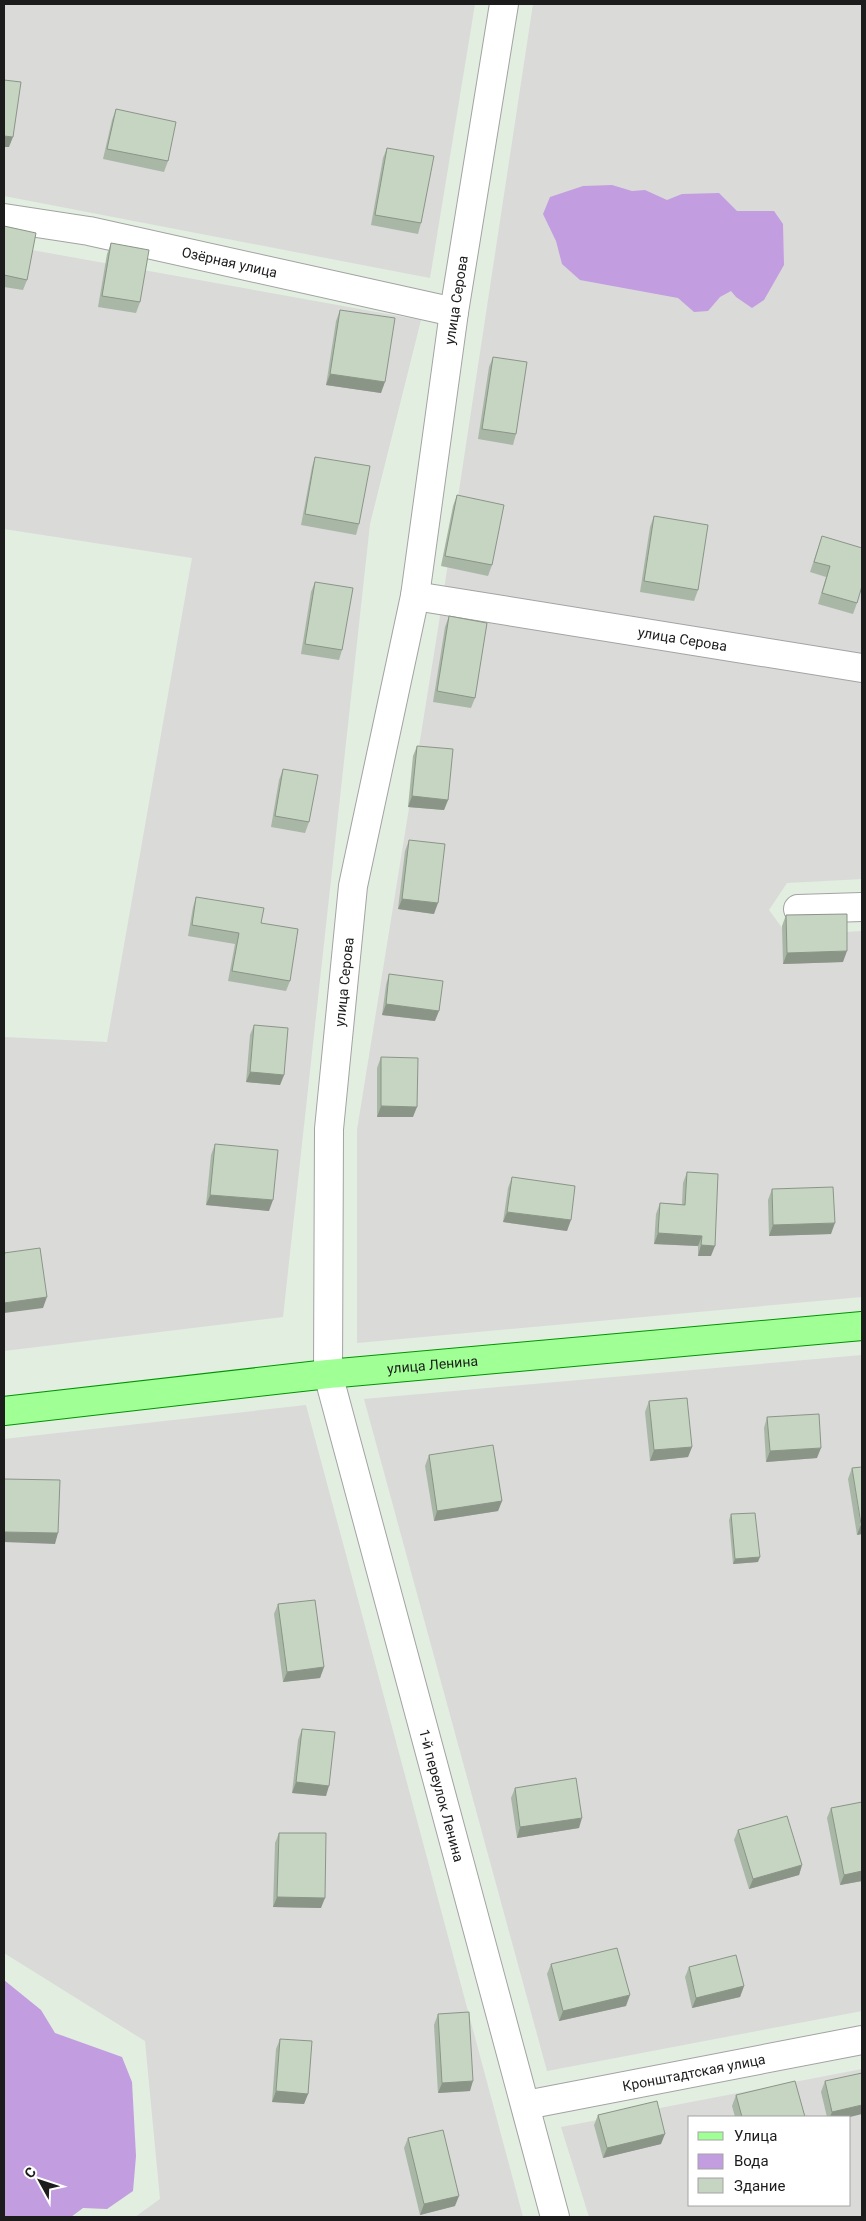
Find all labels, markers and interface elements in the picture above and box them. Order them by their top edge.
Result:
street label: Озёрная улица [180,244,279,281]
street label: улица Серова [441,254,471,346]
street label: улица Серова [637,624,728,654]
street label: улица Серова [331,936,357,1028]
street label: улица Ленина [386,1353,479,1377]
street label: 1-й переулок Ленина [416,1727,467,1864]
street label: Кронштадтская улица [621,2051,767,2094]
legend [688,2116,851,2206]
text: Улица [734,2127,777,2145]
text: Вода [734,2152,769,2170]
north arrow [15,2156,65,2206]
text: С [21,2164,39,2181]
text: Здание [734,2177,785,2195]

